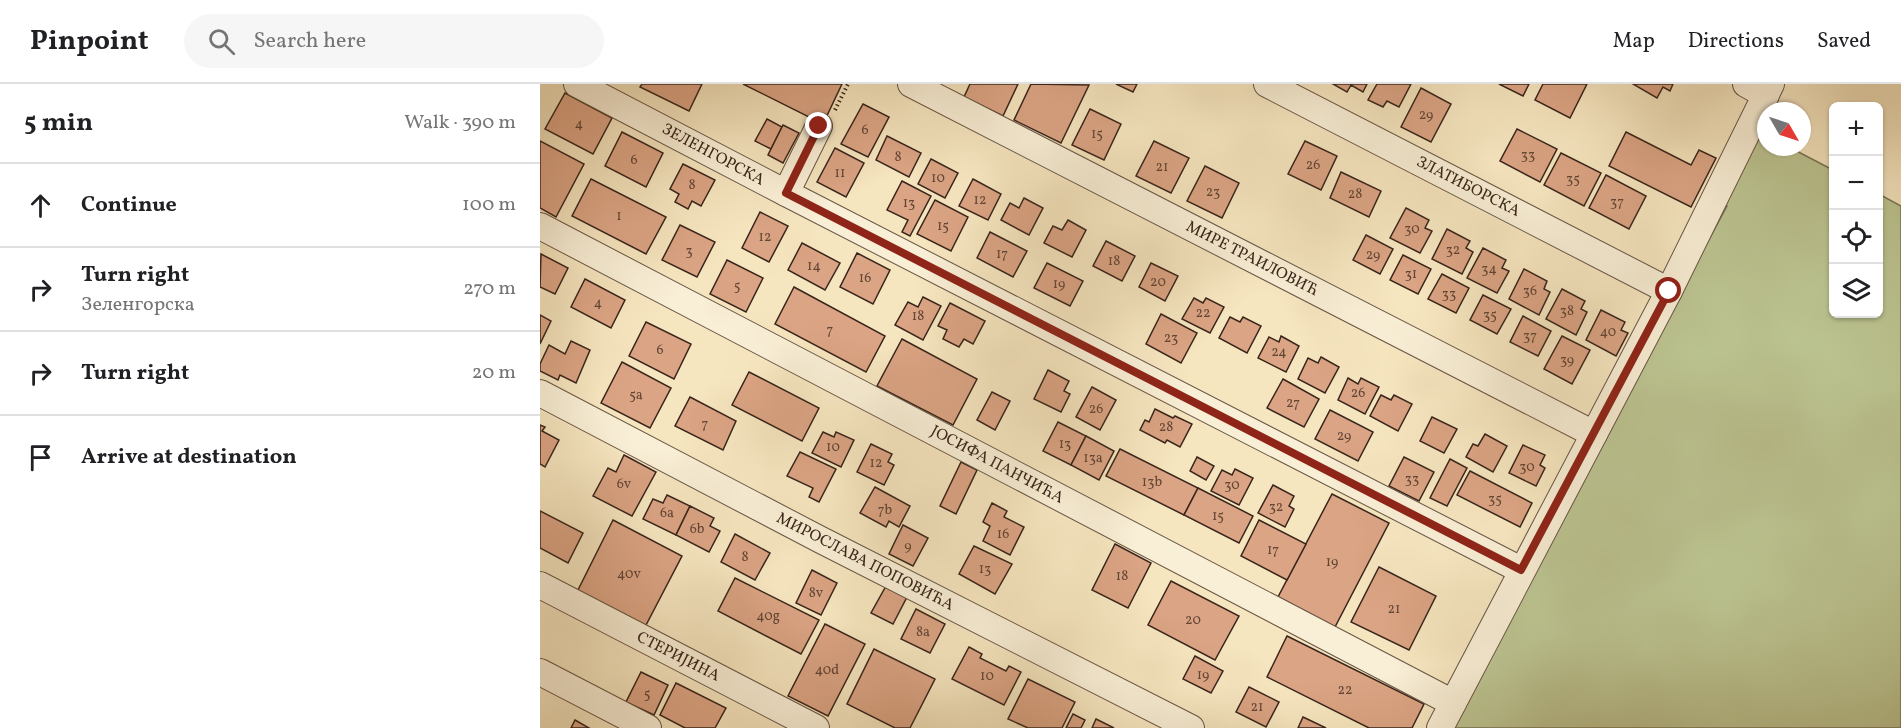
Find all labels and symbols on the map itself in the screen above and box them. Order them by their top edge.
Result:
north arrow [1757,102,1811,156]
house number: 29 [1419,106,1433,125]
route end [805,112,831,138]
house number: 4 [575,115,583,134]
street label: ЗЕЛЕНГОРСКА [658,119,768,191]
house number: 6 [861,121,869,140]
house number: 15 [1091,125,1103,144]
house number: 33 [1521,146,1535,165]
house number: 8 [894,148,902,167]
house number: 6 [630,151,638,170]
street label: ЗЛАТИБОРСКА [1412,151,1524,223]
house number: 26 [1306,156,1320,175]
house number: 21 [1156,158,1168,177]
house number: 11 [835,164,845,183]
house number: 10 [931,169,945,188]
house number: 35 [1566,170,1580,189]
house number: 8 [688,176,696,195]
house number: 23 [1206,183,1220,202]
house number: 28 [1348,185,1362,204]
house number: 12 [974,191,986,210]
house number: 37 [1610,193,1624,212]
house number: 13 [903,194,915,213]
house number: 1 [616,207,622,226]
street label: МИРЕ ТРАИЛОВИЋ [1182,216,1322,302]
house number: 15 [937,217,949,236]
house number: 30 [1404,220,1420,239]
house number: 12 [759,228,771,247]
house number: 32 [1446,241,1460,260]
house number: 3 [685,242,693,261]
house number: 17 [996,245,1008,264]
house number: 29 [1366,246,1380,265]
house number: 18 [1108,252,1120,271]
house number: 14 [807,257,821,276]
house number: 34 [1481,260,1497,279]
house number: 31 [1405,265,1417,284]
house number: 16 [859,269,871,288]
house number: 20 [1150,273,1166,292]
house number: 19 [1053,275,1065,294]
house number: 5 [734,277,740,296]
route start [1655,277,1681,303]
house number: 36 [1523,282,1537,301]
house number: 33 [1442,285,1456,304]
house number: 4 [594,294,602,313]
house number: 38 [1560,302,1574,321]
house number: 22 [1195,304,1211,323]
house number: 35 [1483,306,1497,325]
house number: 18 [912,307,924,326]
house number: 7 [827,321,834,340]
house number: 40 [1600,323,1616,342]
house number: 37 [1523,327,1537,346]
house number: 23 [1164,329,1178,348]
house number: 6 [656,341,664,360]
house number: 24 [1271,343,1287,362]
house number: 39 [1560,351,1574,370]
house number: 26 [1351,384,1365,403]
house number: 5a [629,386,643,405]
house number: 27 [1286,394,1300,413]
house number: 26 [1089,400,1103,419]
house number: 7 [702,415,709,434]
house number: 28 [1159,418,1173,437]
street label: ЈОСИФА ПАНЧИЋА [927,421,1067,509]
house number: 29 [1337,427,1351,446]
house number: 13 [1059,435,1071,454]
house number: 10 [826,438,840,457]
house number: 13a [1083,449,1103,468]
house number: 12 [870,454,882,473]
house number: 30 [1519,458,1535,477]
house number: 33 [1405,470,1419,489]
house number: 13b [1142,473,1162,492]
house number: 6v [617,475,632,494]
house number: 30 [1224,476,1240,495]
house number: 35 [1488,490,1502,509]
house number: 32 [1269,498,1283,517]
house number: 7b [878,501,893,520]
house number: 6a [660,504,674,523]
house number: 15 [1212,507,1224,526]
street label: МИРОСЛАВА ПОПОВИЋА [772,508,958,616]
house number: 6b [690,520,705,539]
house number: 16 [997,525,1009,544]
house number: 9 [904,537,912,556]
house number: 17 [1267,541,1279,560]
house number: 8 [741,548,749,567]
house number: 19 [1326,553,1338,572]
house number: 13 [979,560,991,579]
house number: 40v [617,565,642,584]
house number: 18 [1116,567,1128,586]
house number: 8v [809,584,824,603]
house number: 21 [1388,600,1400,619]
house number: 40g [756,607,780,626]
house number: 20 [1185,611,1201,630]
house number: 8a [916,623,930,642]
street label: СТЕРИЈИНА [632,627,724,687]
house number: 40d [815,661,839,680]
house number: 19 [1197,666,1209,685]
house number: 10 [980,667,994,686]
house number: 22 [1337,681,1353,700]
house number: 5 [644,685,650,704]
house number: 21 [1251,698,1263,717]

